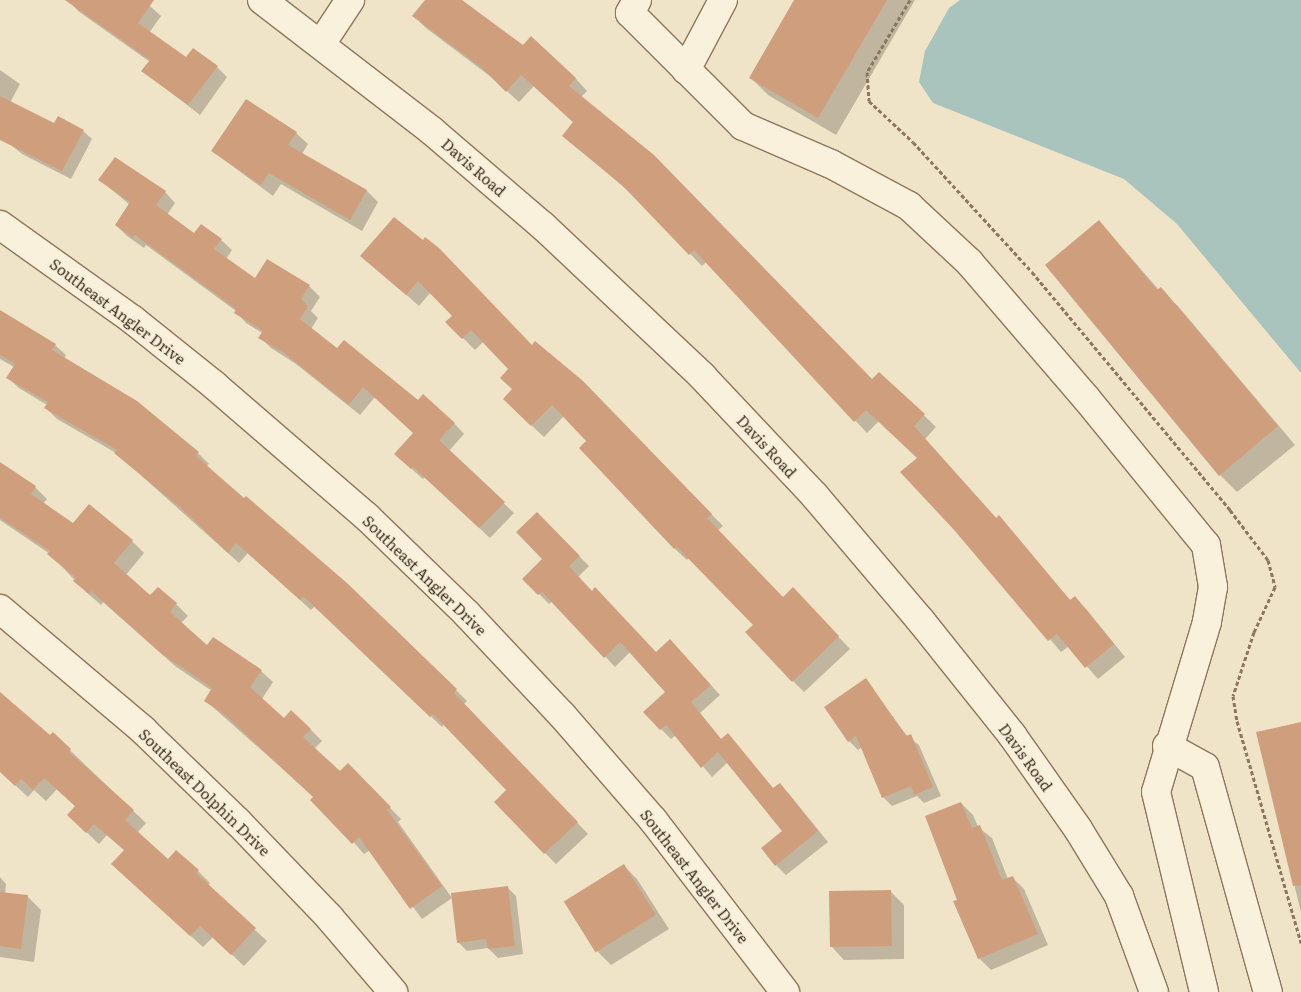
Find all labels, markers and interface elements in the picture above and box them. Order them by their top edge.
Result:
street label: Davis Road [438,134,510,200]
street label: Southeast Angler Drive [47,254,189,368]
street label: Davis Road [733,411,801,481]
street label: Southeast Angler Drive [359,511,491,639]
street label: Davis Road [995,720,1057,794]
street label: Southeast Dolphin Drive [136,725,274,859]
street label: Southeast Angler Drive [637,805,753,947]

